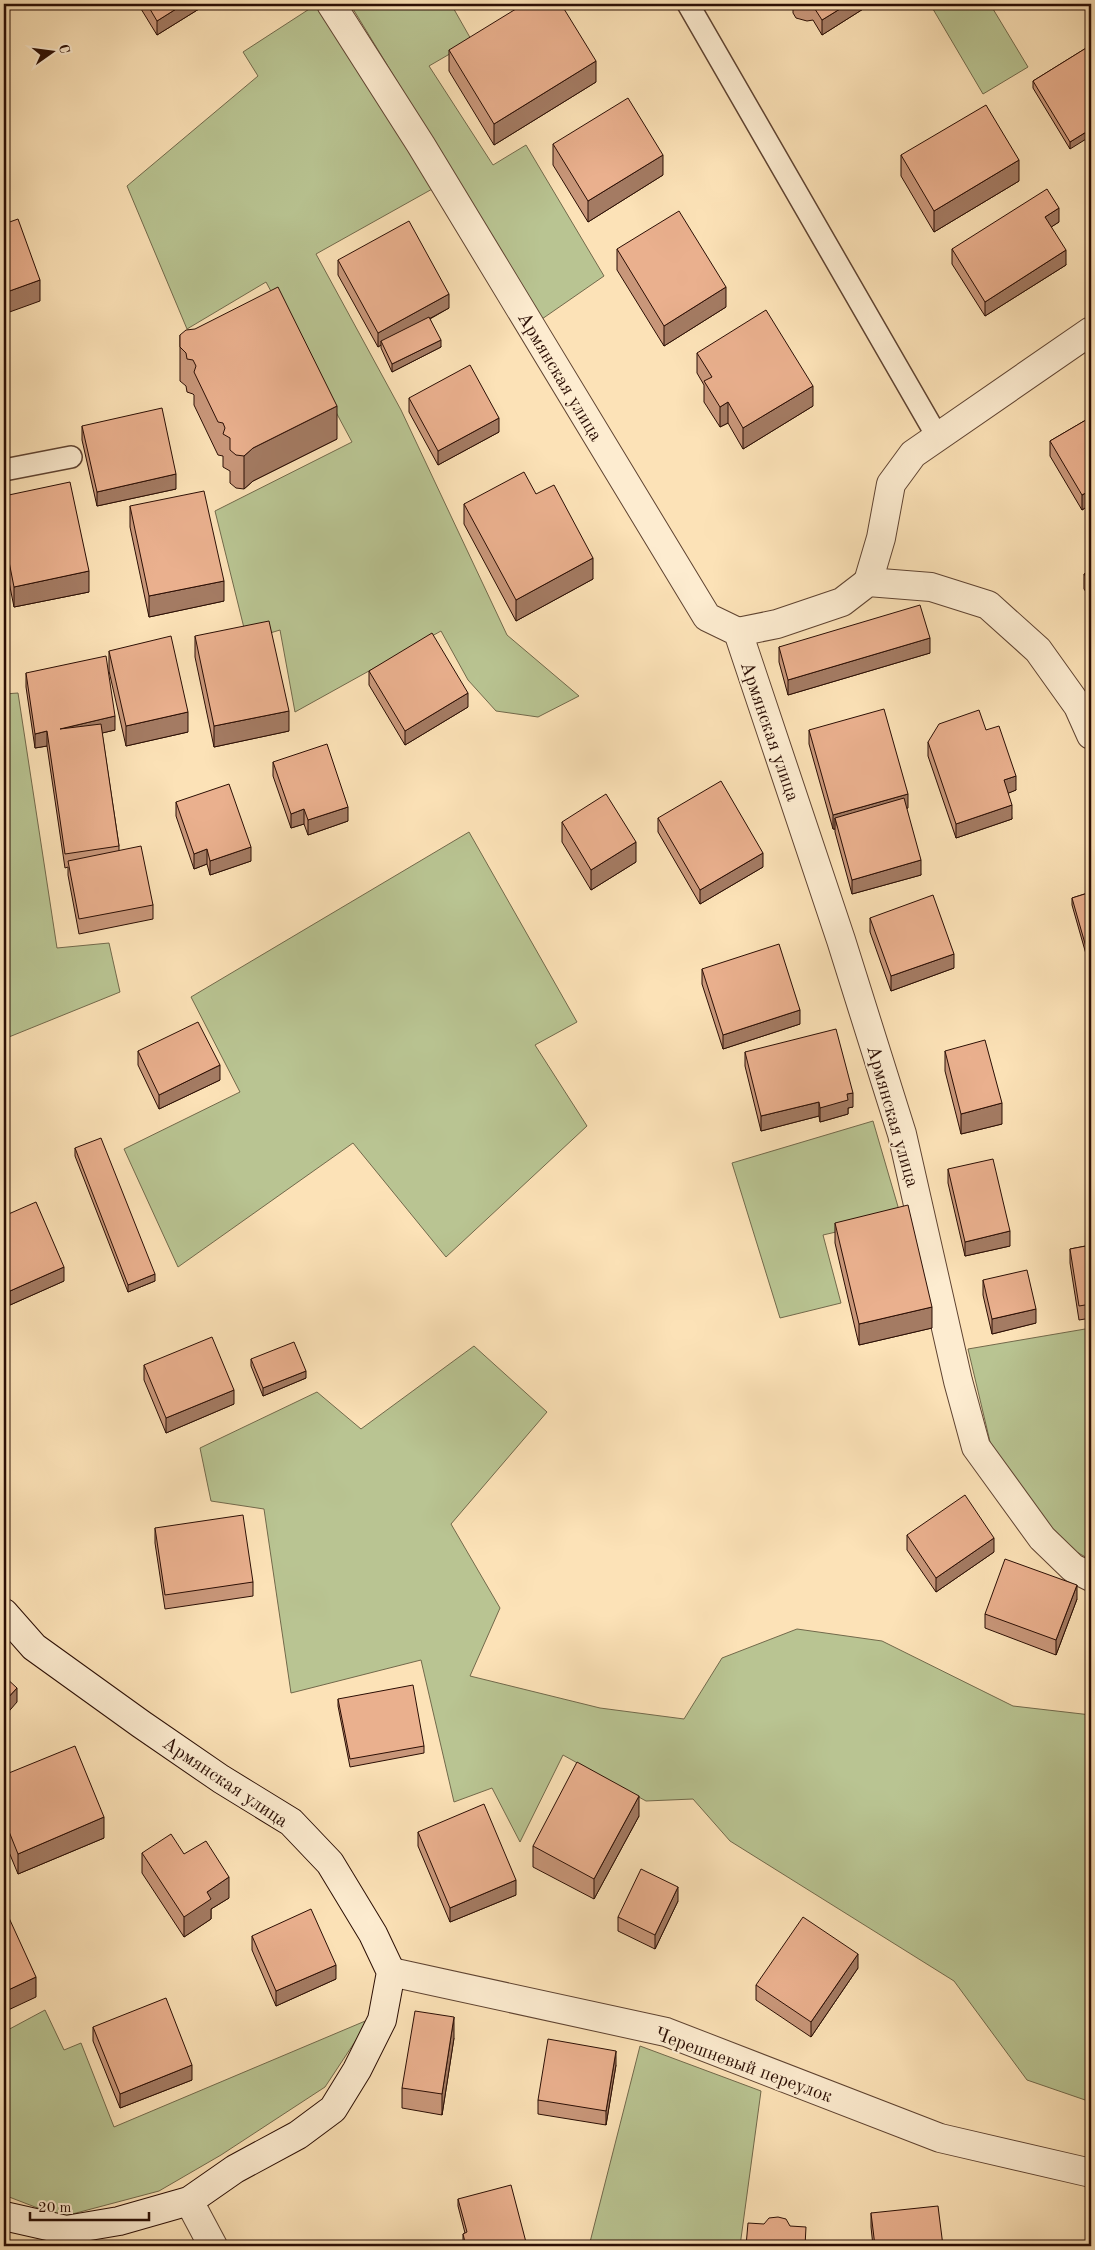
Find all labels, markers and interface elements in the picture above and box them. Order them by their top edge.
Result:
north arrow [28,28,78,78]
text: С [56,43,72,55]
street label: Армянская улица [513,310,605,446]
street label: Армянская улица [736,659,802,805]
street label: Армянская улица [862,1044,921,1190]
street label: Армянская улица [159,1734,291,1832]
street label: Черешневый переулок [652,2025,835,2107]
scale bar [30,2190,149,2222]
text: 20 m [38,2201,72,2216]

